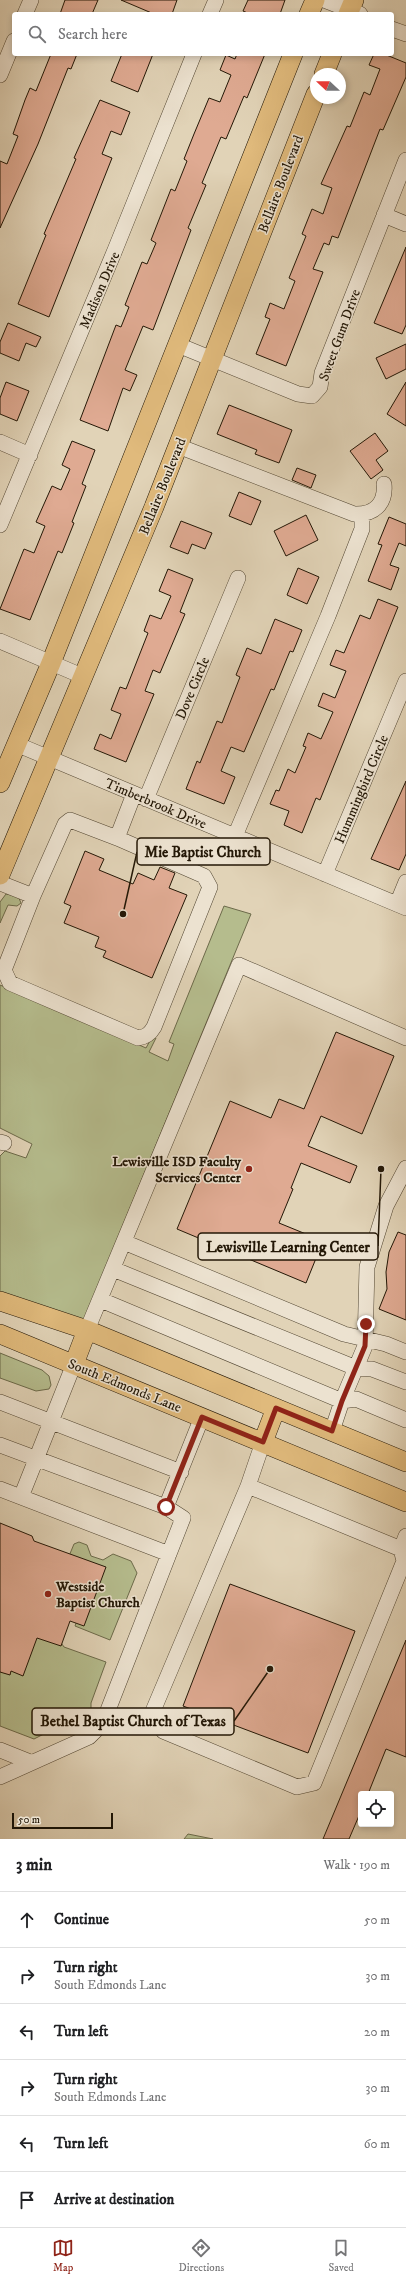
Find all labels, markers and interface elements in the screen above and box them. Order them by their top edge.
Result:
search box [12,12,394,56]
icon: search [26,23,48,45]
text: Search here [58,25,127,44]
north arrow [310,68,346,104]
street label: Bellaire Boulevard [254,133,308,236]
street label: Madison Drive [76,249,124,332]
street label: Sweet Gum Drive [315,287,365,384]
street label: Bellaire Boulevard [135,435,191,538]
street label: Dove Circle [172,654,214,722]
street label: Hummingbird Circle [331,732,393,846]
street label: Timberbrook Drive [102,774,209,833]
callout: Mie Baptist Church [137,838,270,865]
text: Mie Baptist Church [145,843,262,862]
place label: Lewisville ISD Faculty Services Center [112,1153,242,1187]
marker: Lewisville ISD Faculty Services Center [244,1164,254,1174]
callout: Lewisville Learning Center [198,1233,378,1260]
text: Lewisville Learning Center [206,1238,370,1257]
route end [357,1315,375,1333]
street label: South Edmonds Lane [65,1355,184,1417]
route start [157,1498,175,1516]
place label: Westside Baptist Church [55,1578,141,1612]
marker: Westside Baptist Church [43,1589,53,1599]
callout: Bethel Baptist Church of Texas [32,1708,234,1735]
text: Bethel Baptist Church of Texas [40,1712,226,1731]
map controls [358,1791,394,1827]
button: locate [358,1791,394,1827]
scale bar [12,1811,113,1830]
text: 50 m [18,1813,40,1827]
text: 3 min [16,1854,52,1876]
text: Walk · 190 m [324,1857,390,1873]
icon: ahead [16,1909,38,1931]
text: Continue [54,1910,109,1929]
text: 50 m [364,1912,390,1928]
text: Turn right [54,1958,117,1977]
icon: right [16,1965,38,1987]
text: 30 m [366,1968,390,1984]
text: South Edmonds Lane [54,1977,166,1993]
icon: left [16,2021,38,2043]
text: Turn left [54,2022,108,2041]
text: 20 m [364,2024,390,2040]
text: Turn right [54,2070,117,2089]
icon: right [16,2077,38,2099]
text: 30 m [366,2080,390,2096]
text: South Edmonds Lane [54,2089,166,2105]
icon: left [16,2133,38,2155]
text: Turn left [54,2134,108,2153]
text: 60 m [364,2136,390,2152]
icon: arrive [16,2189,38,2211]
text: Arrive at destination [54,2190,174,2209]
tab: Map [52,2237,74,2275]
tab: Directions [179,2237,224,2275]
tab: Saved [329,2237,354,2275]

